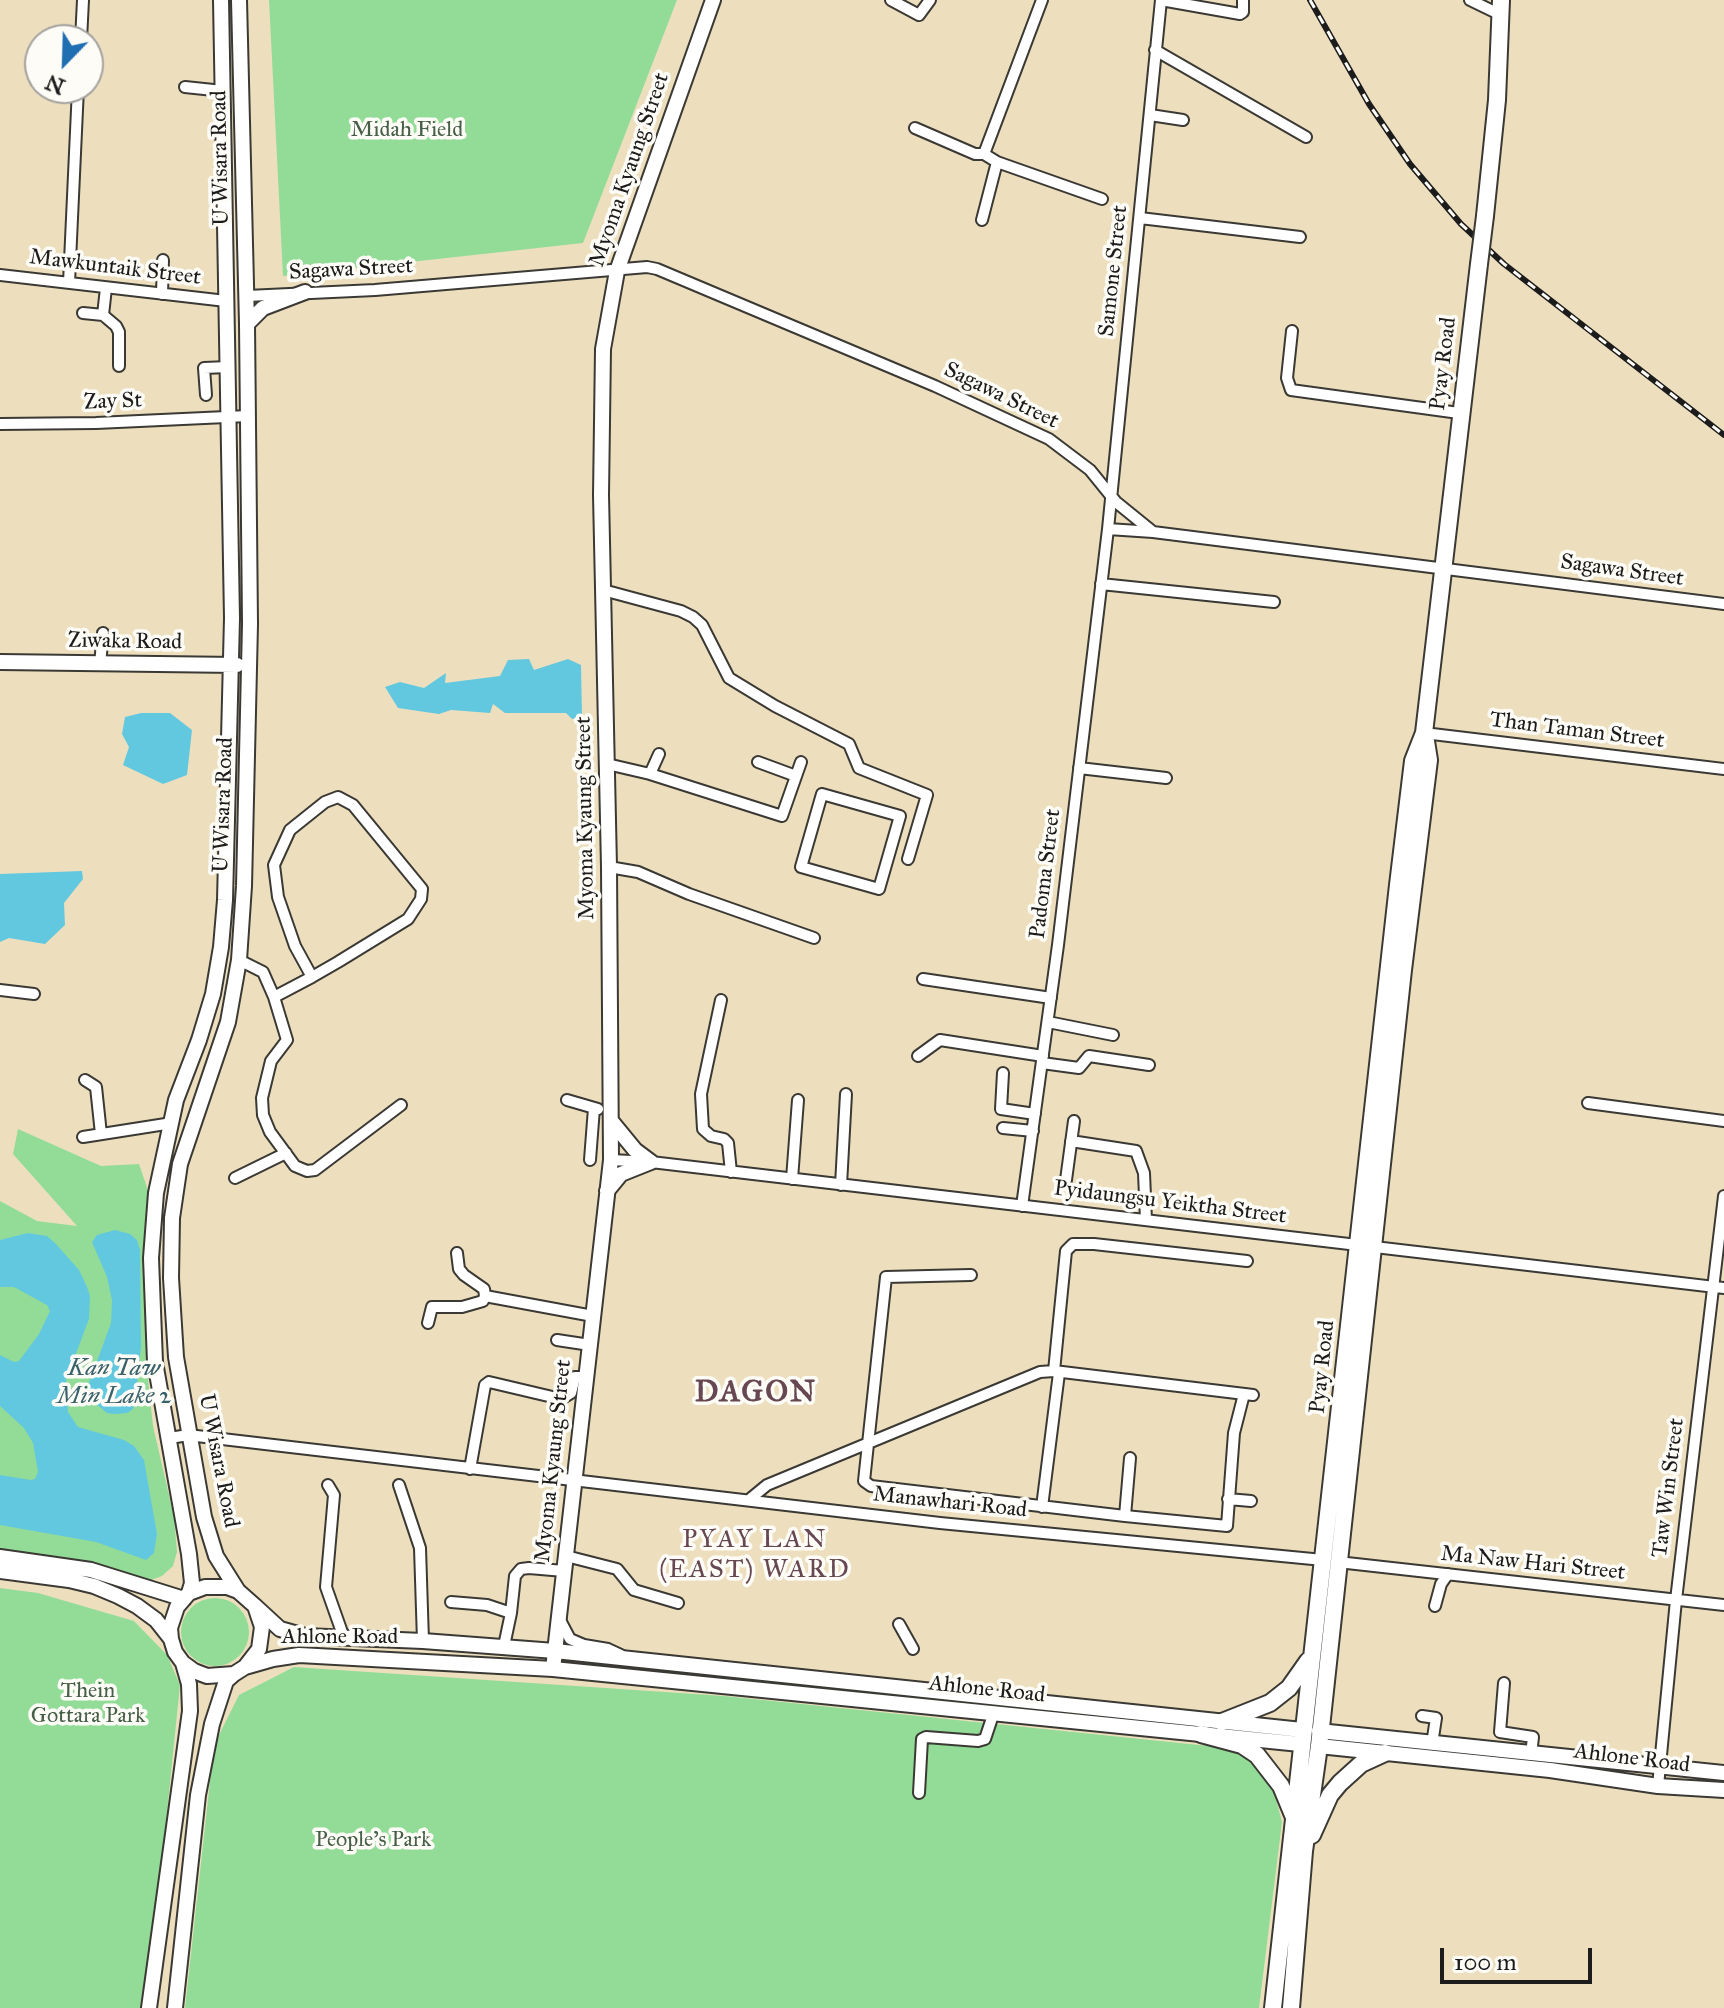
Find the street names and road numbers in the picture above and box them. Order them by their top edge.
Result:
street label: Myoma Kyaung Street [584,69,676,271]
street label: U Wisara Road [207,90,235,226]
street label: Samone Street [1094,204,1134,338]
street label: Mawkuntaik Street [28,244,202,292]
street label: Sagawa Street [288,254,414,286]
street label: Pyay Road [1425,316,1463,412]
street label: Sagawa Street [939,357,1063,435]
street label: Zay St [83,388,143,416]
street label: Sagawa Street [1559,549,1685,593]
street label: Ziwaka Road [68,628,182,656]
street label: Than Taman Street [1488,707,1666,755]
street label: Myoma Kyaung Street [571,716,601,920]
street label: U Wisara Road [208,737,240,873]
street label: Padoma Street [1025,807,1067,941]
street label: Pyidaungsu Yeiktha Street [1052,1176,1288,1230]
street label: Pyay Road [1305,1319,1341,1415]
street label: Myoma Kyaung Street [530,1358,578,1564]
street label: U Wisara Road [192,1392,244,1530]
street label: Taw Win Street [1647,1417,1691,1559]
street label: Manawhari Road [872,1482,1028,1524]
street label: Ma Naw Hari Street [1440,1541,1626,1587]
street label: Ahlone Road [282,1625,398,1651]
street label: Ahlone Road [928,1671,1046,1709]
street label: Ahlone Road [1572,1739,1692,1779]

